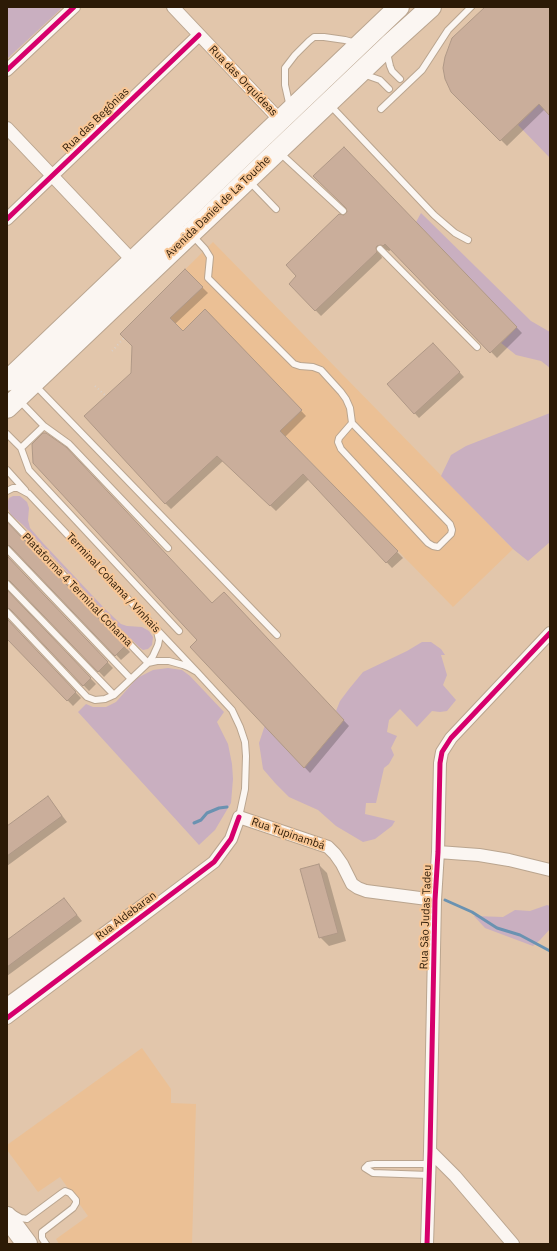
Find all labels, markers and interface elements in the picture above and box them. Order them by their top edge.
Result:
street label: Rua das Orquídeas [206,43,280,119]
street label: Rua das Begônias [60,85,132,155]
street label: Avenida Daniel de La Touche [163,153,273,261]
street label: Terminal Cohama / Vinhais [63,530,163,636]
street label: Plataforma 4 Terminal Cohama [19,531,135,649]
street label: Rua Tupinambá [250,815,326,853]
street label: Rua São Judas Tadeu [418,864,434,970]
street label: Rua Aldebaran [93,889,159,943]

